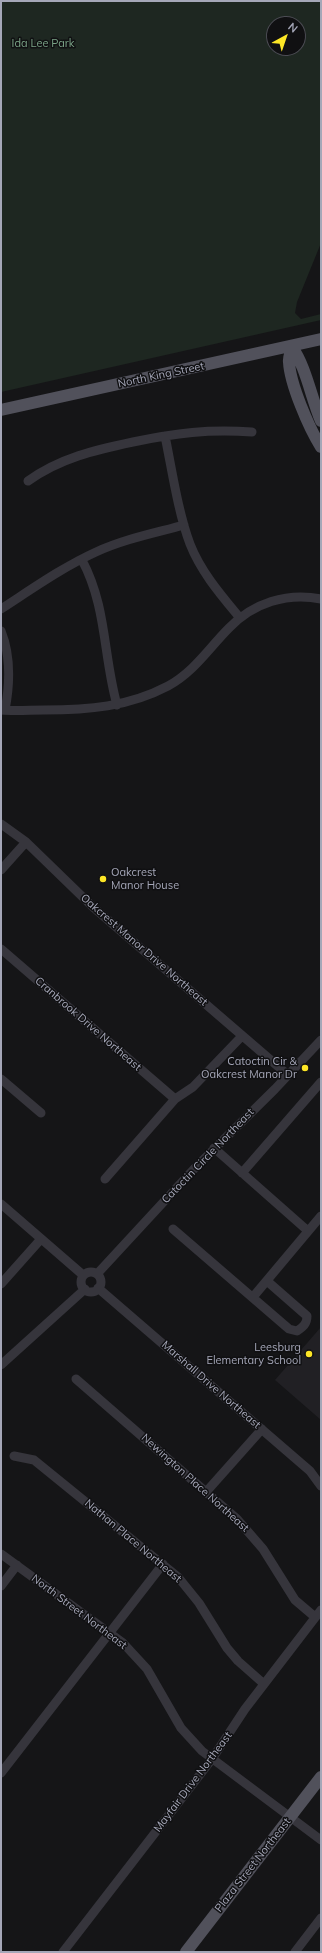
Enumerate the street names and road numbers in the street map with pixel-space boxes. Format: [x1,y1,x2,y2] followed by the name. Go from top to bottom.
[117,359,205,391] street label: North King Street
[78,891,210,1009] street label: Oakcrest Manor Drive Northeast
[32,974,144,1074] street label: Cranbrook Drive Northeast
[159,1106,257,1206] street label: Catoctin Circle Northeast
[159,1338,263,1432] street label: Marshall Drive Northeast
[138,1431,252,1535] street label: Newington Place Northeast
[82,1497,184,1585] street label: Nathan Place Northeast
[29,1572,129,1652] street label: North Street Northeast
[151,1729,235,1835] street label: Mayfair Drive Northeast
[212,1815,294,1915] street label: Plaza Street Northeast

